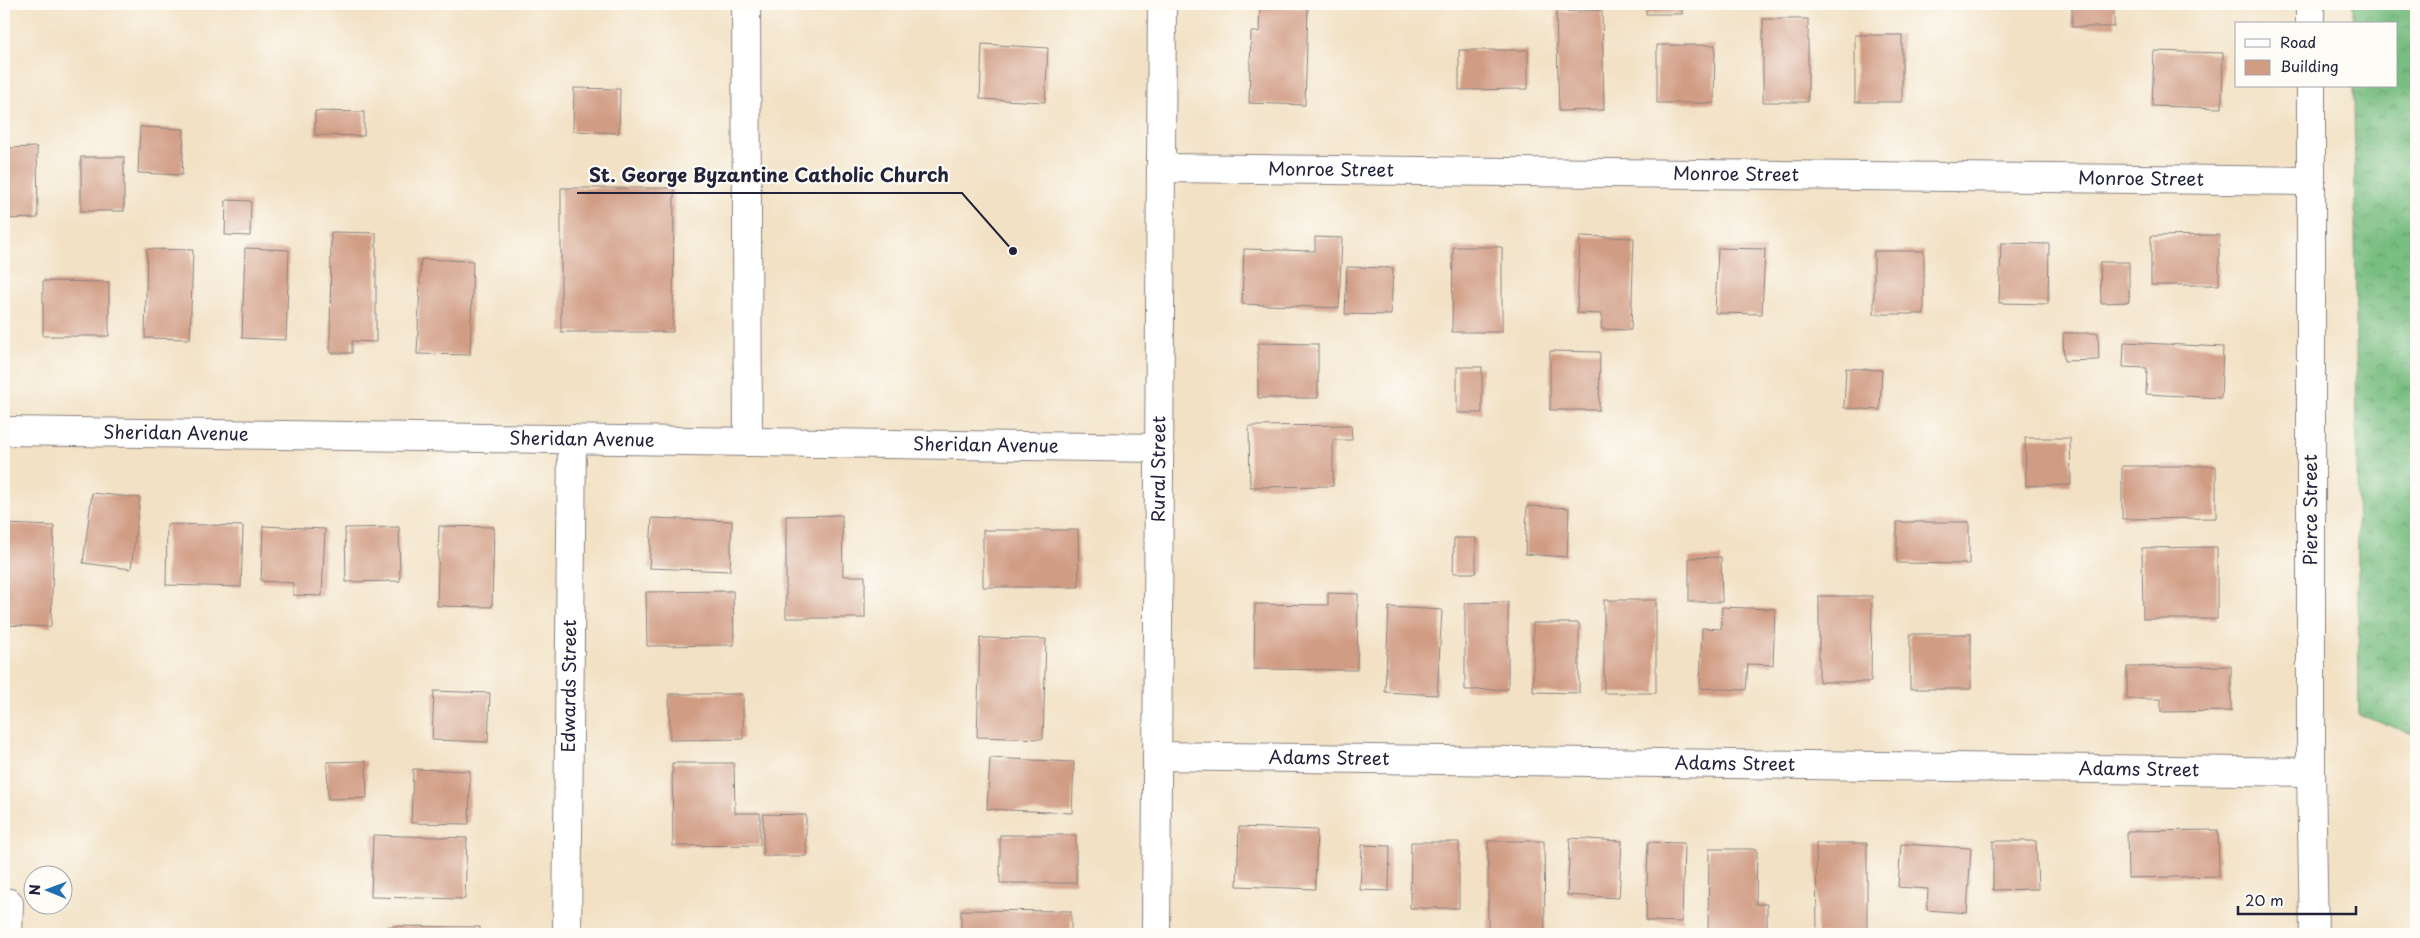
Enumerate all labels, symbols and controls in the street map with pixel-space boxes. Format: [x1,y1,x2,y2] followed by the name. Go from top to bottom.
[2235,22,2398,88] legend
[2280,30,2316,53] text: Road
[2280,54,2339,77] text: Building
[1268,154,1394,183] street label: Monroe Street
[577,159,962,193] callout: St. George Byzantine Catholic Church
[1673,159,1799,187] street label: Monroe Street
[589,160,949,188] text: St. George Byzantine Catholic Church
[2078,163,2204,192] street label: Monroe Street
[1144,416,1171,522] street label: Rural Street
[103,417,249,447] street label: Sheridan Avenue
[509,423,655,453] street label: Sheridan Avenue
[913,429,1059,459] street label: Sheridan Avenue
[2296,454,2323,566] street label: Pierce Street
[554,619,582,753] street label: Edwards Street
[1268,743,1390,771] street label: Adams Street
[1674,748,1796,777] street label: Adams Street
[2078,754,2199,782] street label: Adams Street
[22,866,72,916] north arrow
[2238,883,2355,915] scale bar
[24,884,45,895] text: N
[2245,888,2284,911] text: 20 m

